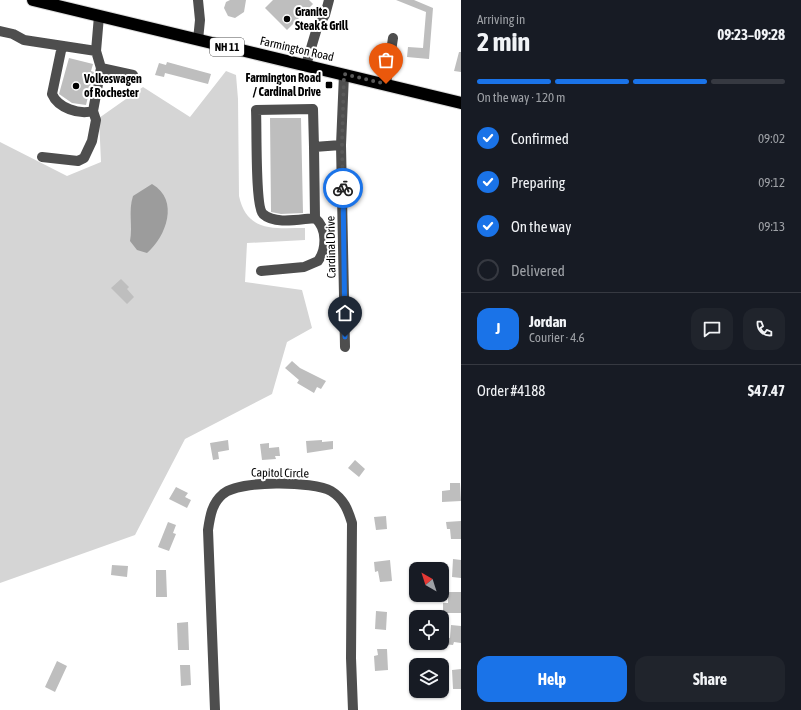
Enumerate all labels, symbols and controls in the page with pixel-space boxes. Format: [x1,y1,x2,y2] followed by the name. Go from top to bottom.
[295,5,349,33] place label: Granite Steak & Grill
[477,12,525,27] text: Arriving in
[282,14,292,24] marker: Granite Steak & Grill
[717,26,785,43] text: 09:23–09:28
[477,27,530,57] text: 2 min
[259,34,335,64] street label: Farmington Road
[210,38,244,56] road number: NH 11
[369,43,403,84] pin
[375,49,397,71] icon: bag
[246,71,322,99] place label: Farmington Road / Cardinal Drive
[83,72,142,100] place label: Volkeswagen of Rochester
[324,80,334,90] marker: Farmington Road / Cardinal Drive
[71,81,81,91] marker: Volkeswagen of Rochester
[477,90,565,105] text: On the way · 120 m
[477,127,499,149] icon: check
[511,130,569,147] text: Confirmed
[758,131,785,146] text: 09:02
[323,168,363,208] courier
[477,171,499,193] icon: check
[511,174,565,191] text: Preparing
[758,175,785,190] text: 09:12
[332,177,354,199] icon: bike
[477,215,499,237] icon: check
[323,216,339,278] street label: Cardinal Drive
[511,218,572,235] text: On the way
[758,219,785,234] text: 09:13
[511,262,565,279] text: Delivered
[328,296,362,337] pin
[334,302,356,324] icon: home
[691,308,733,350] button: chat
[743,308,785,350] button: phone
[529,313,567,330] text: Jordan
[496,320,500,337] text: J
[529,330,585,345] text: Courier · 4.6
[477,382,545,399] text: Order #4188
[748,382,785,399] text: $47.47
[251,465,309,481] street label: Capitol Circle
[409,562,449,602] north arrow
[409,562,449,698] map controls
[409,610,449,650] button: locate
[477,656,627,702] button: Help
[635,656,785,702] button: Share
[409,658,449,698] button: layers

